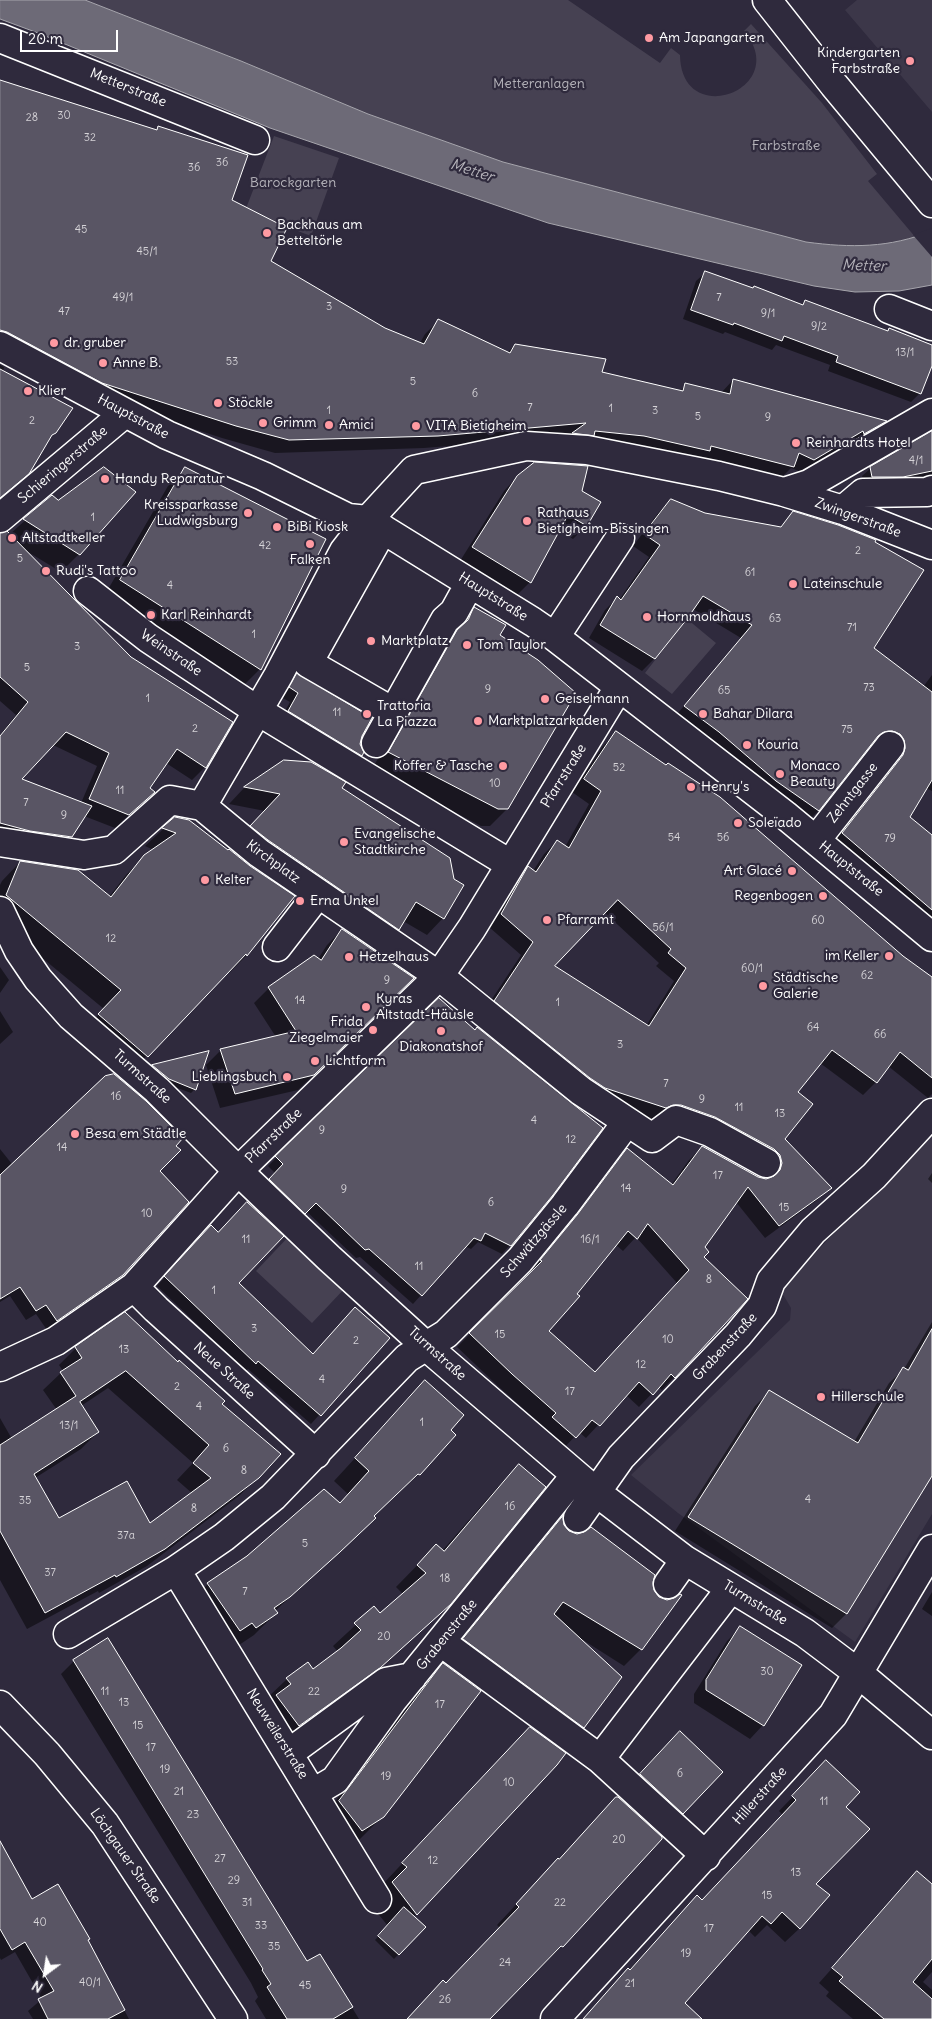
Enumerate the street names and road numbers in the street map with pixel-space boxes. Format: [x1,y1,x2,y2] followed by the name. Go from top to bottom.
[87,65,169,111] street label: Metterstraße
[94,391,172,443] street label: Hauptstraße
[15,423,111,507] street label: Schieringerstraße
[813,495,903,541] street label: Zwingerstraße
[455,569,531,625] street label: Hauptstraße
[137,626,205,680] street label: Weinstraße
[538,741,590,811] street label: Pfarrstraße
[824,760,882,826] street label: Zehntgasse
[243,837,303,887] street label: Kirchplatz
[815,838,887,900] street label: Hauptstraße
[110,1047,174,1107] street label: Turmstraße
[242,1105,306,1167] street label: Pfarrstraße
[497,1201,571,1281] street label: Schwätzgässle
[689,1310,761,1384] street label: Grabenstraße
[405,1324,469,1384] street label: Turmstraße
[190,1339,258,1403] street label: Neue Straße
[720,1577,790,1629] street label: Turmstraße
[413,1596,481,1674] street label: Grabenstraße
[243,1686,311,1782] street label: Neuweilerstraße
[729,1763,791,1829] street label: Hillerstraße
[86,1805,164,1907] street label: Löchgauer Straße

